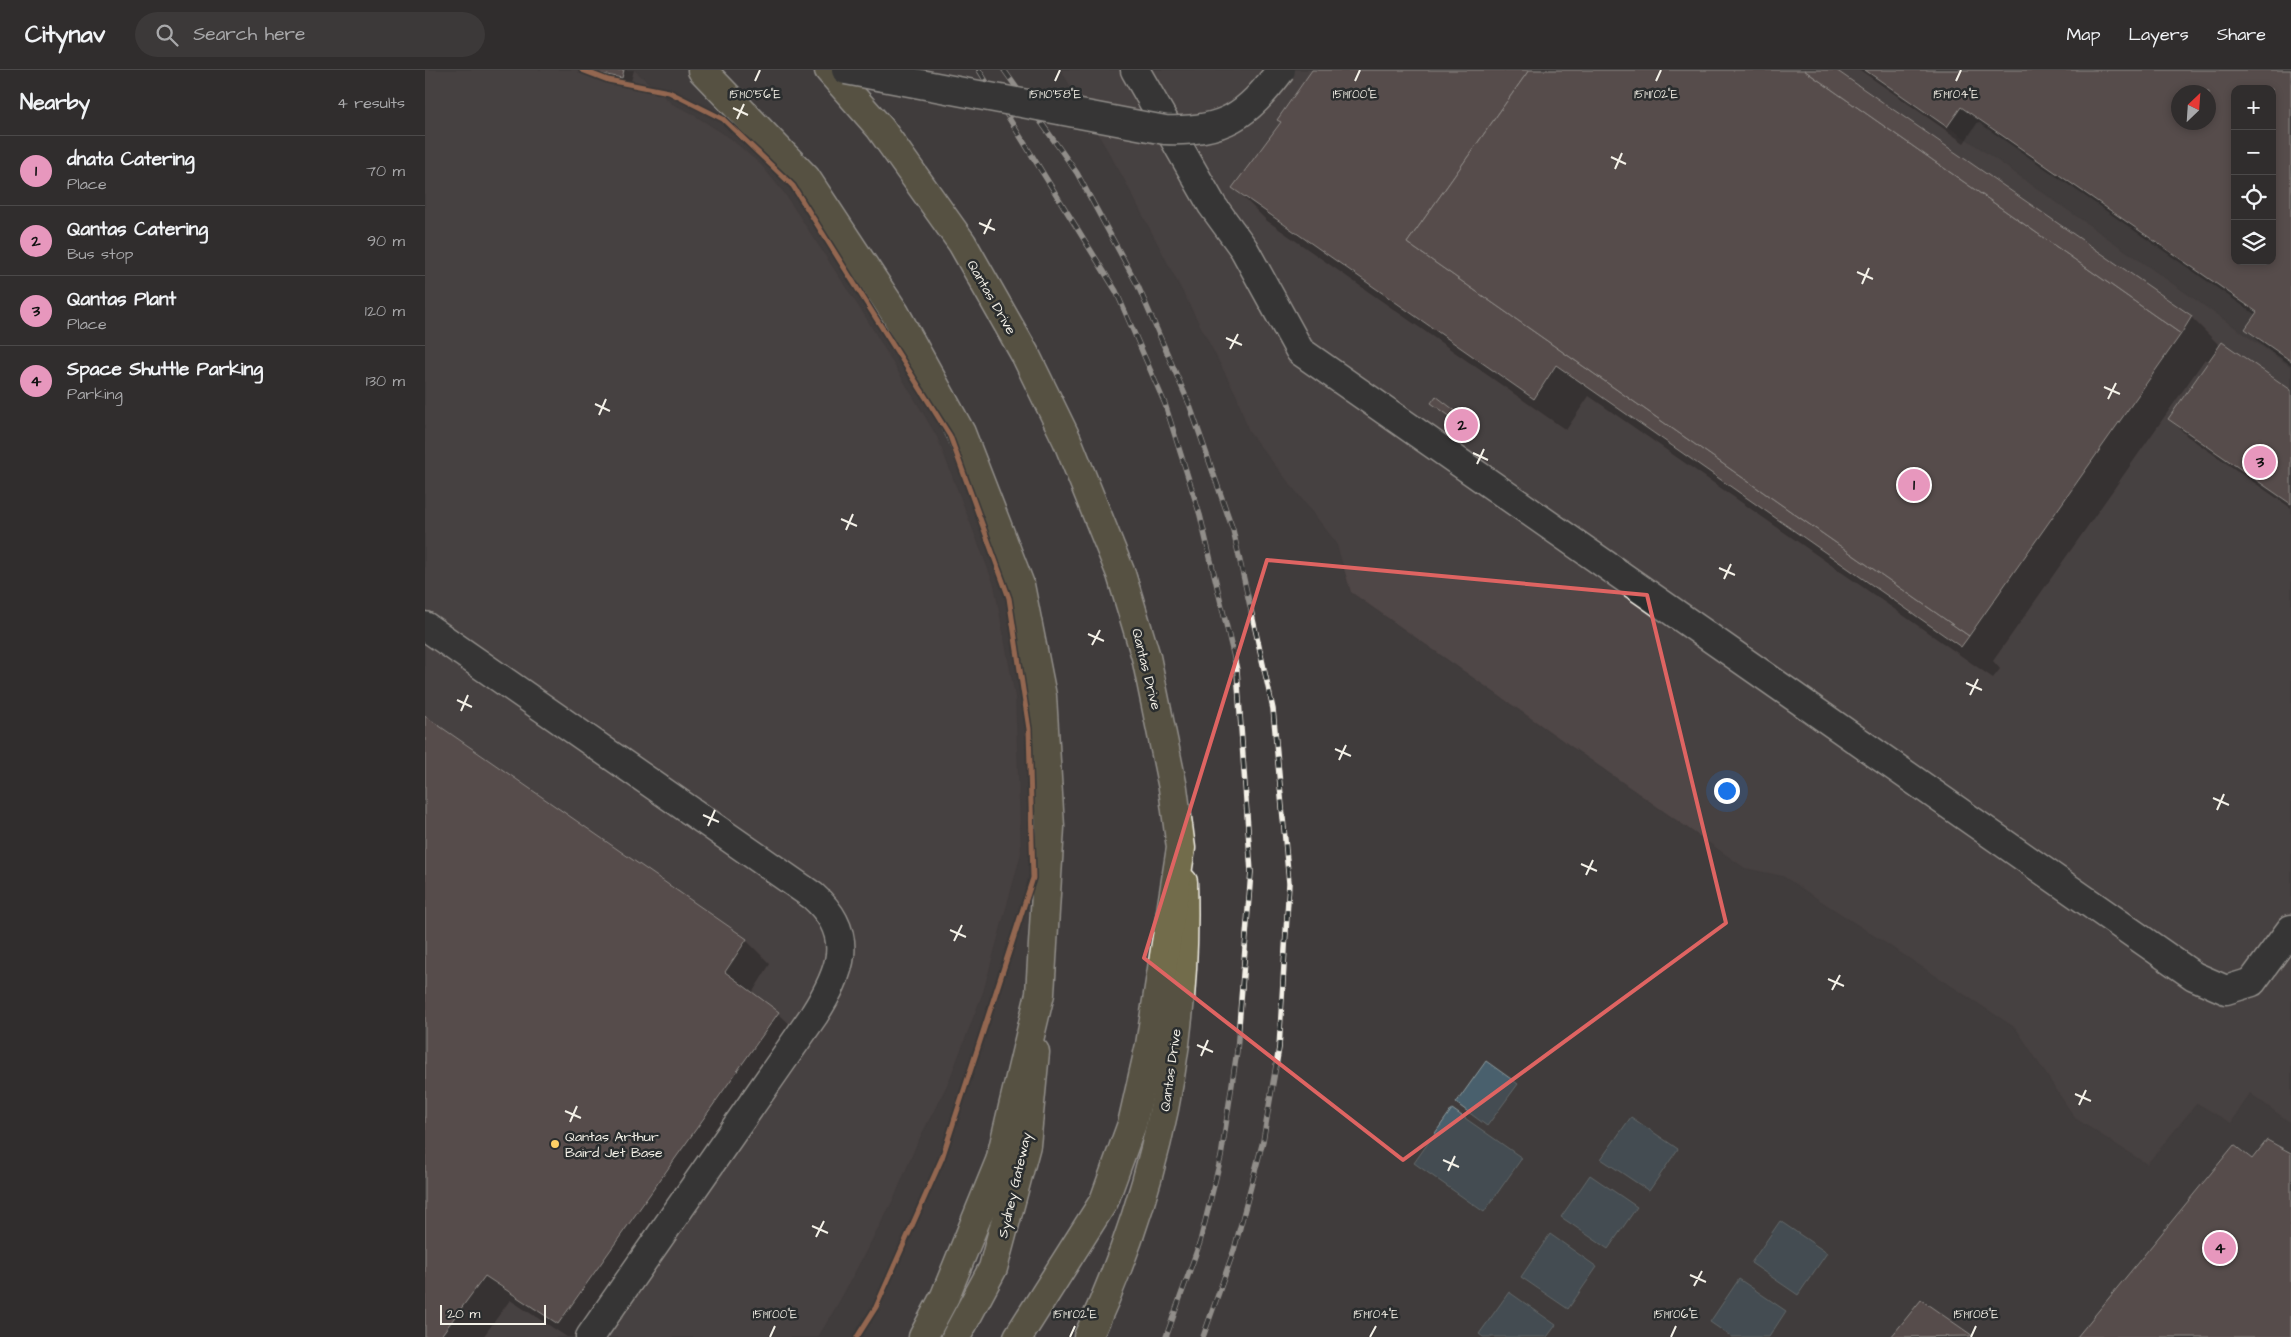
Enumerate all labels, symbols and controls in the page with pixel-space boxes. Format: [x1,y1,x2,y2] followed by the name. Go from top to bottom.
[135,12,485,57] search box
[25,18,105,52] text: Citynav
[153,21,181,49] icon: search
[193,21,305,48] text: Search here
[2066,22,2100,47] text: Map
[2128,22,2189,47] text: Layers
[2217,22,2266,47] text: Share
[2171,85,2216,130] north arrow
[2231,85,2276,265] map controls
[2231,85,2276,130] button: +
[729,86,781,103] text: 151°10'56"E
[1029,86,1081,103] text: 151°10'58"E
[1333,86,1377,103] text: 151°11'00"E
[1634,86,1678,103] text: 151°11'02"E
[1934,86,1978,103] text: 151°11'04"E
[20,88,90,117] text: Nearby
[337,92,405,114] text: 4 results
[2231,130,2276,175] button: −
[67,146,195,173] text: dnata Catering
[35,160,37,182] text: 1
[366,160,405,182] text: 70 m
[67,173,107,195] text: Place
[2231,175,2276,220] button: locate
[67,216,208,243] text: Qantas Catering
[2231,220,2276,265] button: layers
[31,230,41,252] text: 2
[367,230,405,252] text: 90 m
[67,243,133,265] text: Bus stop
[962,256,1021,339] street label: Qantas Drive
[67,286,176,313] text: Qantas Plant
[32,300,40,322] text: 3
[365,300,405,322] text: 120 m
[67,313,107,335] text: Place
[67,356,263,383] text: Space Shuttle Parking
[31,370,41,392] text: 4
[366,370,405,392] text: 130 m
[67,383,123,405] text: Parking
[1446,406,1478,444] pin: 2
[2244,443,2276,481] pin: 3
[1898,466,1930,504] pin: 1
[1126,626,1166,712] street label: Qantas Drive
[1714,778,1740,804] your location
[1155,1027,1187,1113] street label: Qantas Drive
[565,1127,663,1163] place label: Qantas Arthur Baird Jet Base
[993,1130,1037,1240] street label: Sydney Gateway
[549,1138,561,1150] marker: Qantas Arthur Baird Jet Base
[2204,1229,2236,1267] pin: 4
[440,1302,546,1325] scale bar
[447,1304,480,1324] text: 20 m
[753,1306,797,1323] text: 151°11'00"E
[1053,1306,1097,1323] text: 151°11'02"E
[1354,1306,1398,1323] text: 151°11'04"E
[1654,1306,1698,1323] text: 151°11'06"E
[1954,1306,1998,1323] text: 151°11'08"E

